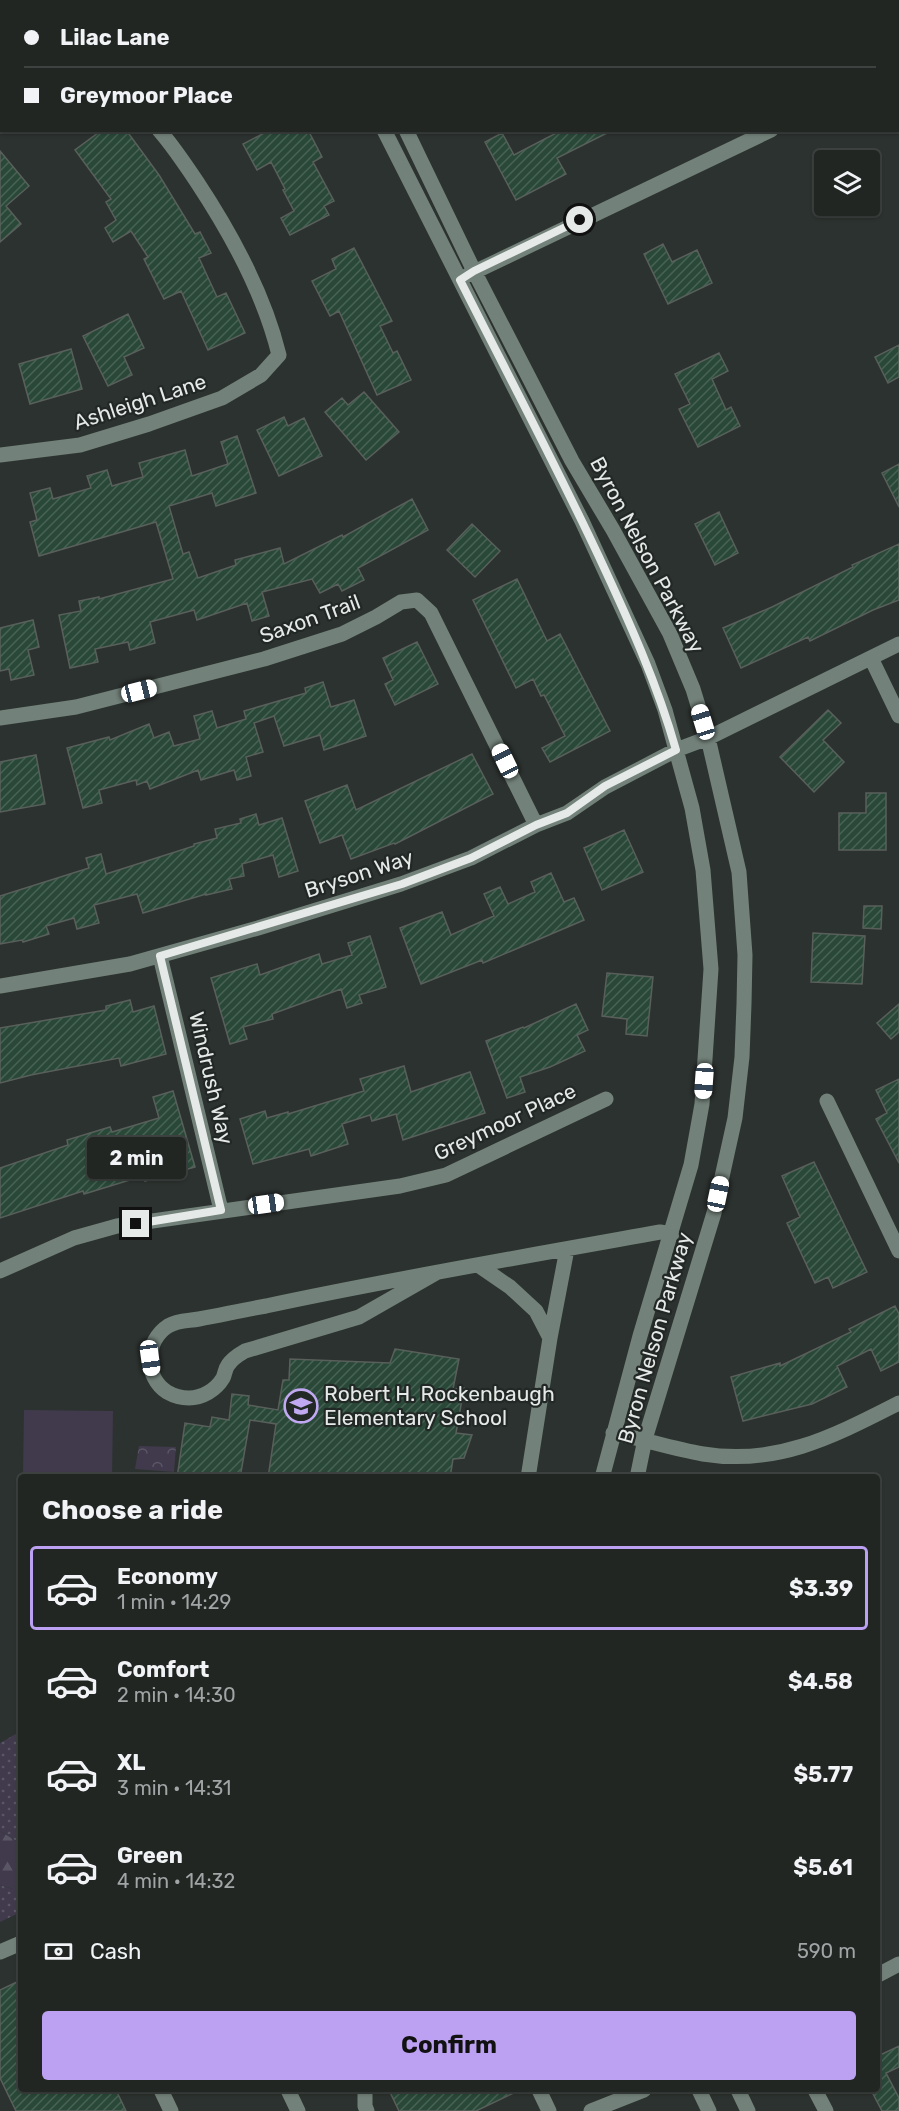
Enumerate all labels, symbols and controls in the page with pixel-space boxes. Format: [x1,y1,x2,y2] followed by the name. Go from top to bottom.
[60,24,170,51] text: Lilac Lane
[60,82,233,109] text: Greymoor Place
[814,150,880,216] map controls
[814,150,880,216] button: layers
[566,206,593,233] route start
[70,368,209,435] street label: Ashleigh Lane
[585,452,710,657] street label: Byron Nelson Parkway
[256,589,363,648] street label: Saxon Trail
[119,678,159,704] car
[689,702,717,742] car
[489,741,521,781] car
[301,844,417,903] street label: Bryson Way
[184,1009,239,1147] street label: Windrush Way
[694,1062,714,1100] car
[430,1078,580,1165] street label: Greymoor Place
[86,1137,186,1179] callout: 2 min
[109,1146,164,1170] text: 2 min
[705,1175,731,1213] car
[247,1193,285,1215] car
[122,1210,149,1237] route end
[612,1229,697,1446] street label: Byron Nelson Parkway
[139,1339,161,1377] car
[324,1381,555,1430] place label: Robert H. Rockenbaugh Elementary School
[283,1388,319,1424] school or university icon: Robert H. Rockenbaugh Elementary School
[42,1494,223,1526] text: Choose a ride
[45,1561,99,1615] icon: car
[117,1563,218,1590] text: Economy
[789,1575,853,1602] text: $3.39
[117,1590,231,1614] text: 1 min · 14:29
[45,1654,99,1708] icon: car
[117,1656,209,1683] text: Comfort
[788,1668,853,1695] text: $4.58
[117,1683,236,1707] text: 2 min · 14:30
[45,1747,99,1801] icon: car
[117,1749,145,1776] text: XL
[793,1761,853,1788] text: $5.77
[117,1776,231,1800] text: 3 min · 14:31
[45,1840,99,1894] icon: car
[117,1842,183,1869] text: Green
[793,1854,853,1881] text: $5.61
[117,1869,235,1893] text: 4 min · 14:32
[42,1935,75,1968] icon: cash
[90,1938,141,1965] text: Cash
[797,1939,856,1963] text: 590 m
[42,2011,856,2080] button: Confirm

